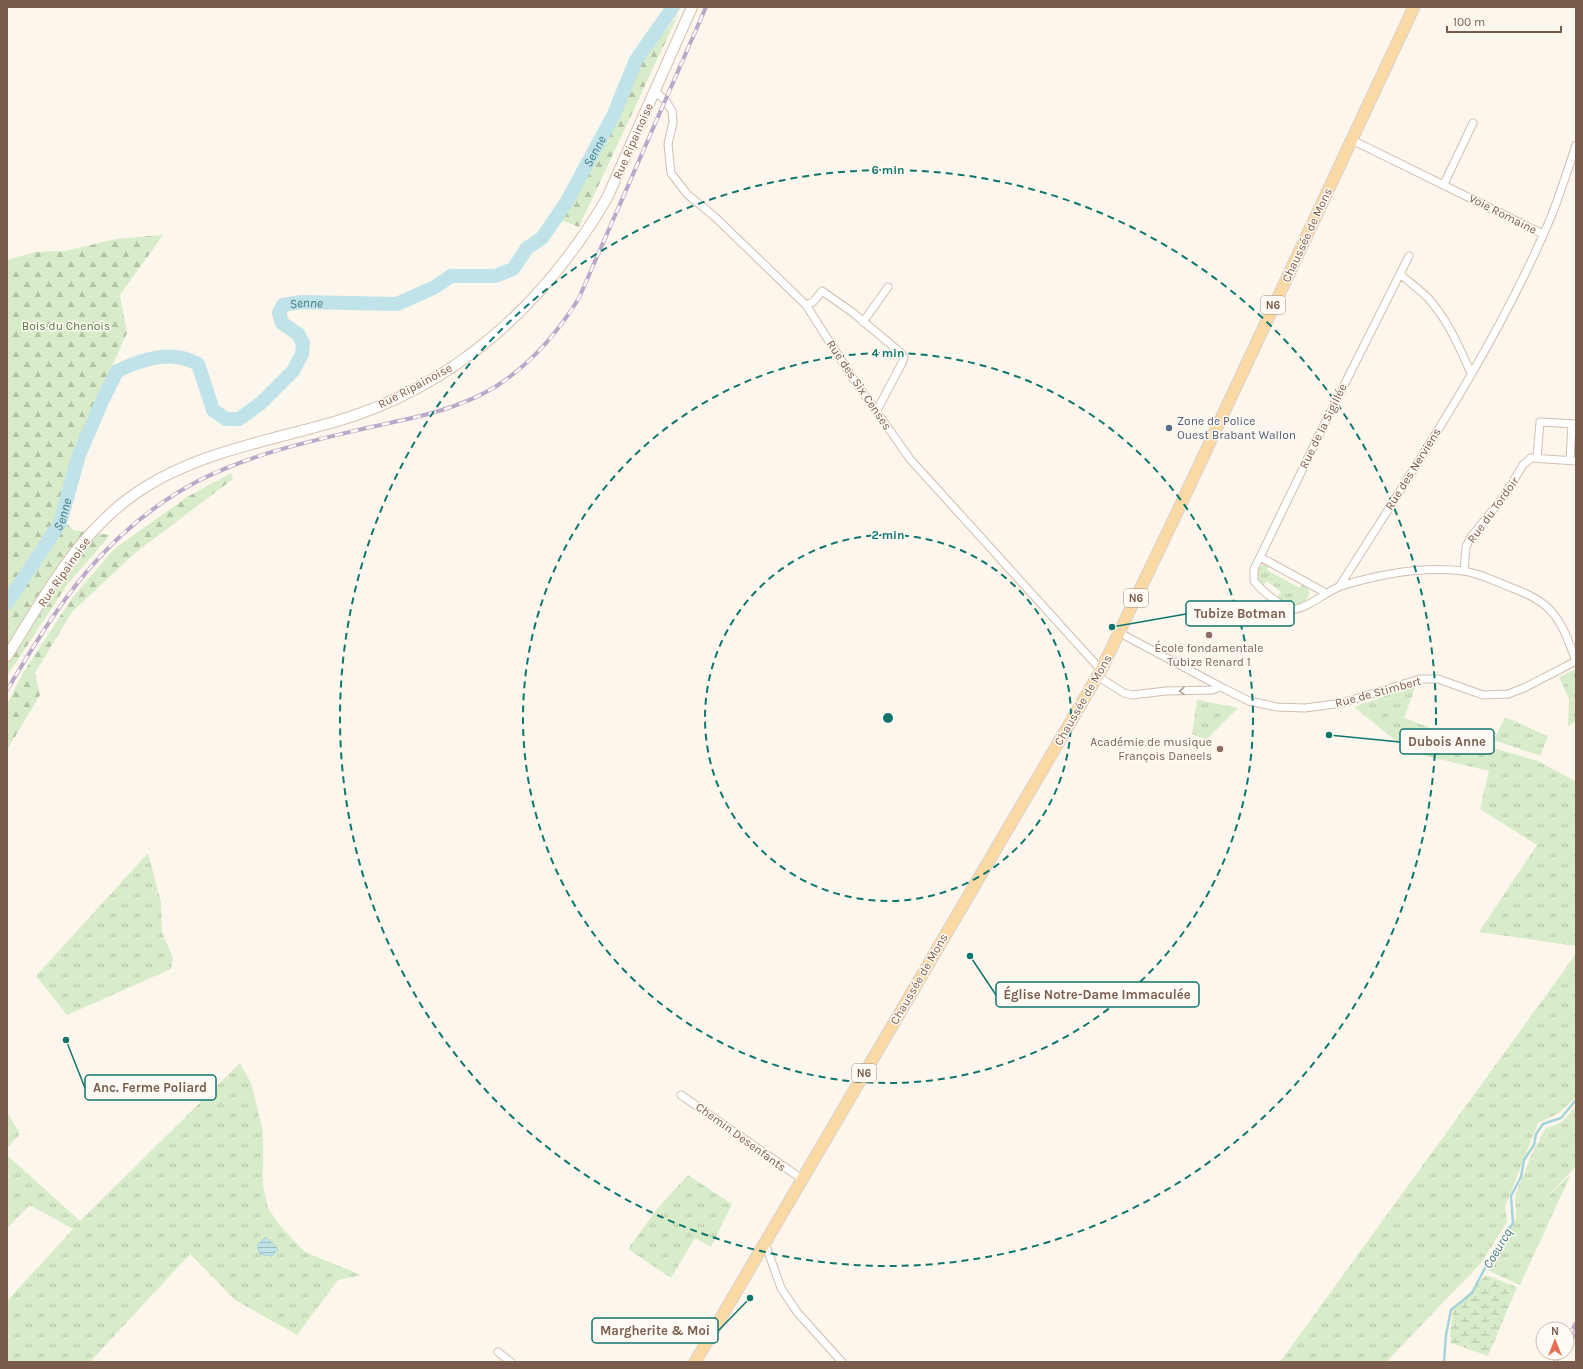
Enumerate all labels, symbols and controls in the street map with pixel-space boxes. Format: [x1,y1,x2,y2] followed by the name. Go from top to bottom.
[1447,8,1561,34] scale bar
[1453,15,1485,29] text: 100 m
[610,101,656,181] street label: Rue Ripainoise
[580,133,609,169] water label: Senne
[871,163,905,177] text: 6 min
[1279,186,1335,284] street label: Chaussée de Mons
[1467,191,1539,237] street label: Voie Romaine
[289,295,323,312] water label: Senne
[1261,296,1285,314] road number: N6
[22,319,110,333] park label: Bois du Chenois
[824,337,894,433] street label: Rue des Six Censes
[872,346,904,360] text: 4 min
[376,361,454,411] street label: Rue Ripainoise
[1296,381,1350,471] street label: Rue de la Sigillée
[1177,414,1296,442] place label: Zone de Police Ouest Brabant Wallon
[1164,423,1174,433] marker: Zone de Police Ouest Brabant Wallon
[1382,425,1444,513] street label: Rue des Nerviens
[1464,474,1522,546] street label: Rue du Tordoir
[50,496,75,534] water label: Senne
[871,528,905,542] text: 2 min
[35,535,93,609] street label: Rue Ripainoise
[1124,589,1148,607] road number: N6
[1186,601,1294,626] callout: Tubize Botman
[1194,606,1286,621] text: Tubize Botman
[1204,630,1214,640] marker: École fondamentale Tubize Renard 1
[1155,640,1263,669] place label: École fondamentale Tubize Renard 1
[1051,652,1115,748] street label: Chaussée de Mons
[1333,674,1423,710] street label: Rue de Stimbert
[1179,687,1185,695] one-way arrow
[881,711,895,725] centre of rings
[1400,729,1494,754] callout: Dubois Anne
[1408,734,1486,749] text: Dubois Anne
[1090,735,1212,763] place label: Académie de musique François Daneels
[1215,744,1225,754] marker: Académie de musique François Daneels
[887,931,951,1027] street label: Chaussée de Mons
[996,982,1199,1007] callout: Église Notre-Dame Immaculée
[1003,985,1191,1002] text: Église Notre-Dame Immaculée
[852,1064,876,1082] road number: N6
[85,1075,216,1100] callout: Anc. Ferme Poliard
[93,1080,207,1095] text: Anc. Ferme Poliard
[693,1100,789,1174] street label: Chemin Desenfants
[1480,1225,1516,1271] water label: Coeurcq
[592,1318,718,1343] callout: Margherite & Moi
[1535,1321,1575,1361] north arrow
[600,1323,710,1338] text: Margherite & Moi
[1551,1325,1559,1338] text: N

